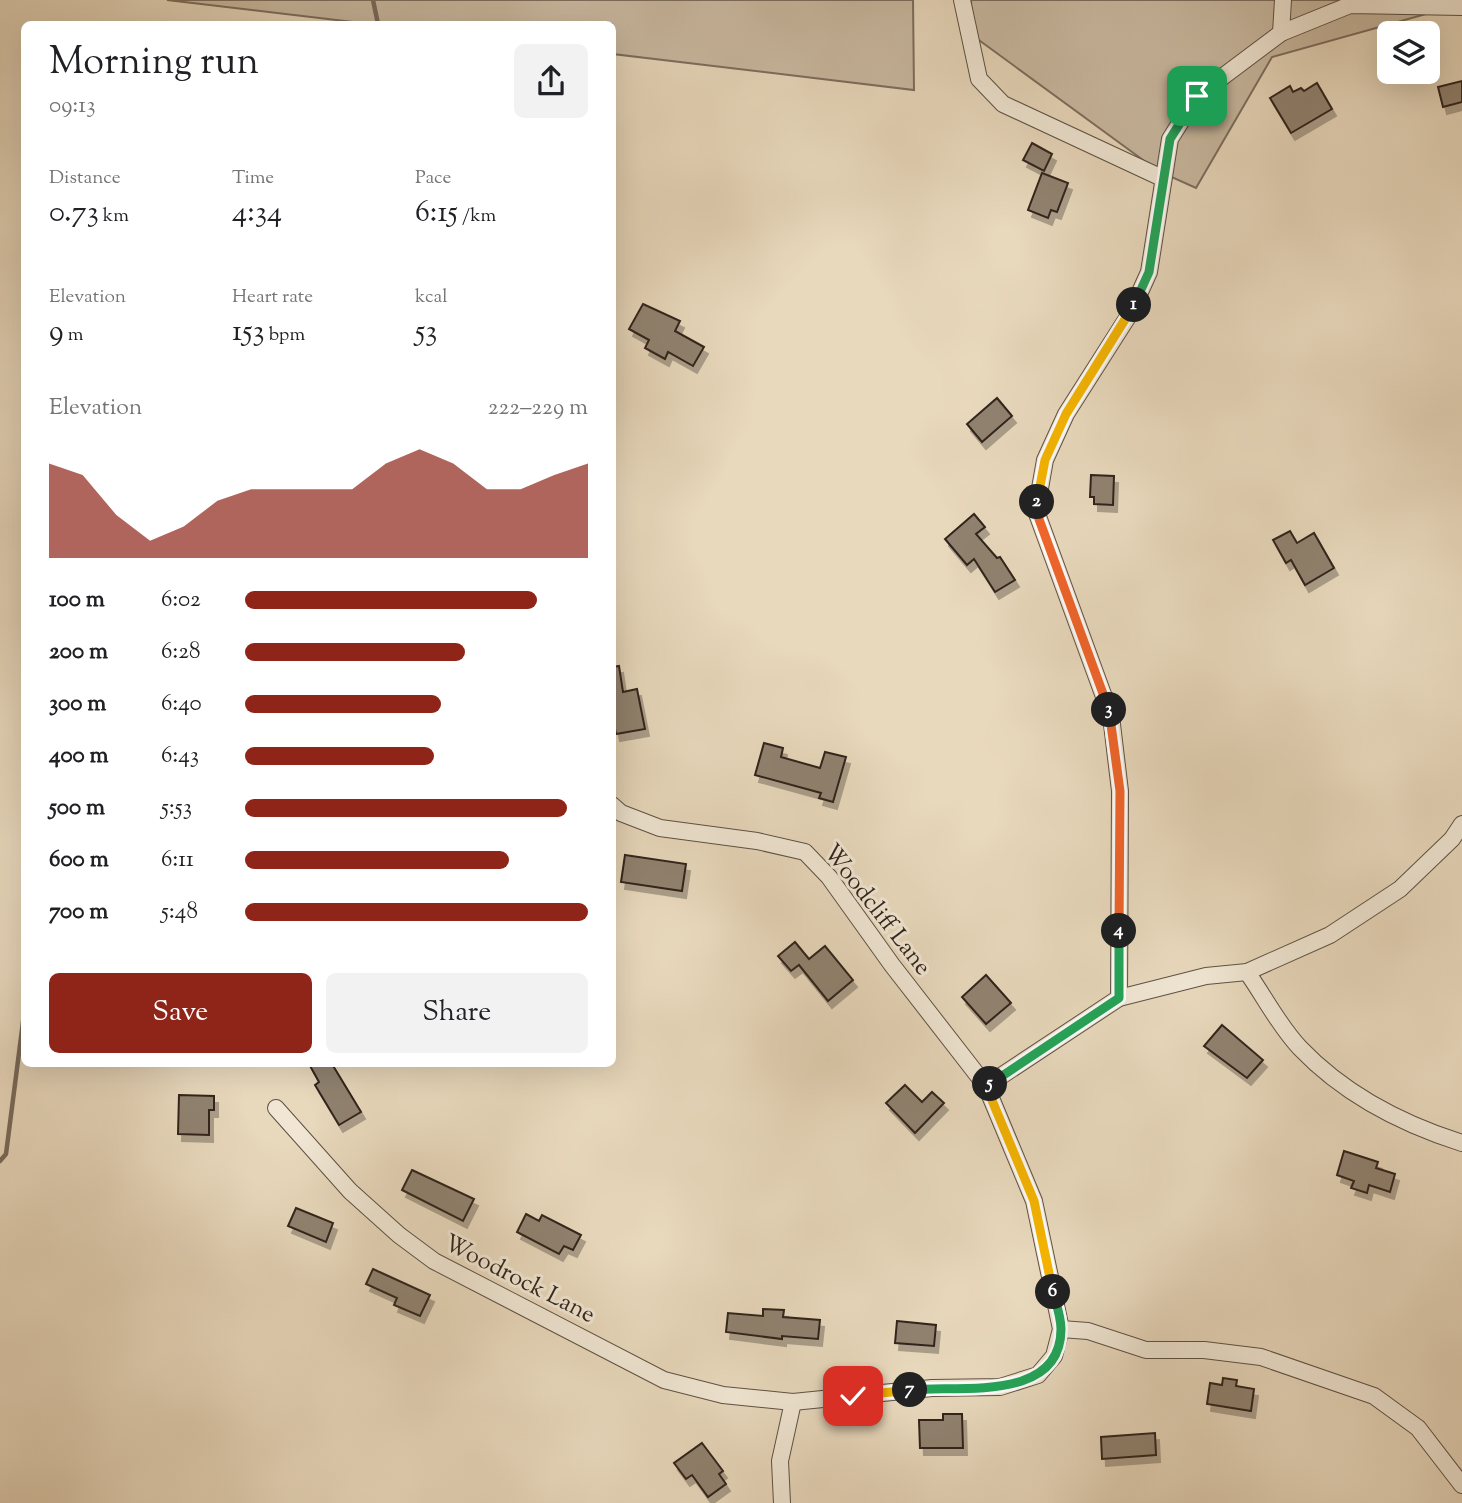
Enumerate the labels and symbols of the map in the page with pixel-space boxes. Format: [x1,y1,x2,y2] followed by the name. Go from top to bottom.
[1167,66,1227,126] pin
[1116,288,1152,322] pin: 1
[1020,484,1054,520] pin: 2
[1092,692,1126,728] pin: 3
[814,837,939,983] street label: Woodcliff Lane
[1102,914,1136,948] pin: 4
[972,1066,1007,1102] pin: 5
[438,1227,601,1333] street label: Woodrock Lane
[1036,1274,1070,1310] pin: 6
[823,1366,883,1426] pin
[892,1372,928,1408] pin: 7

